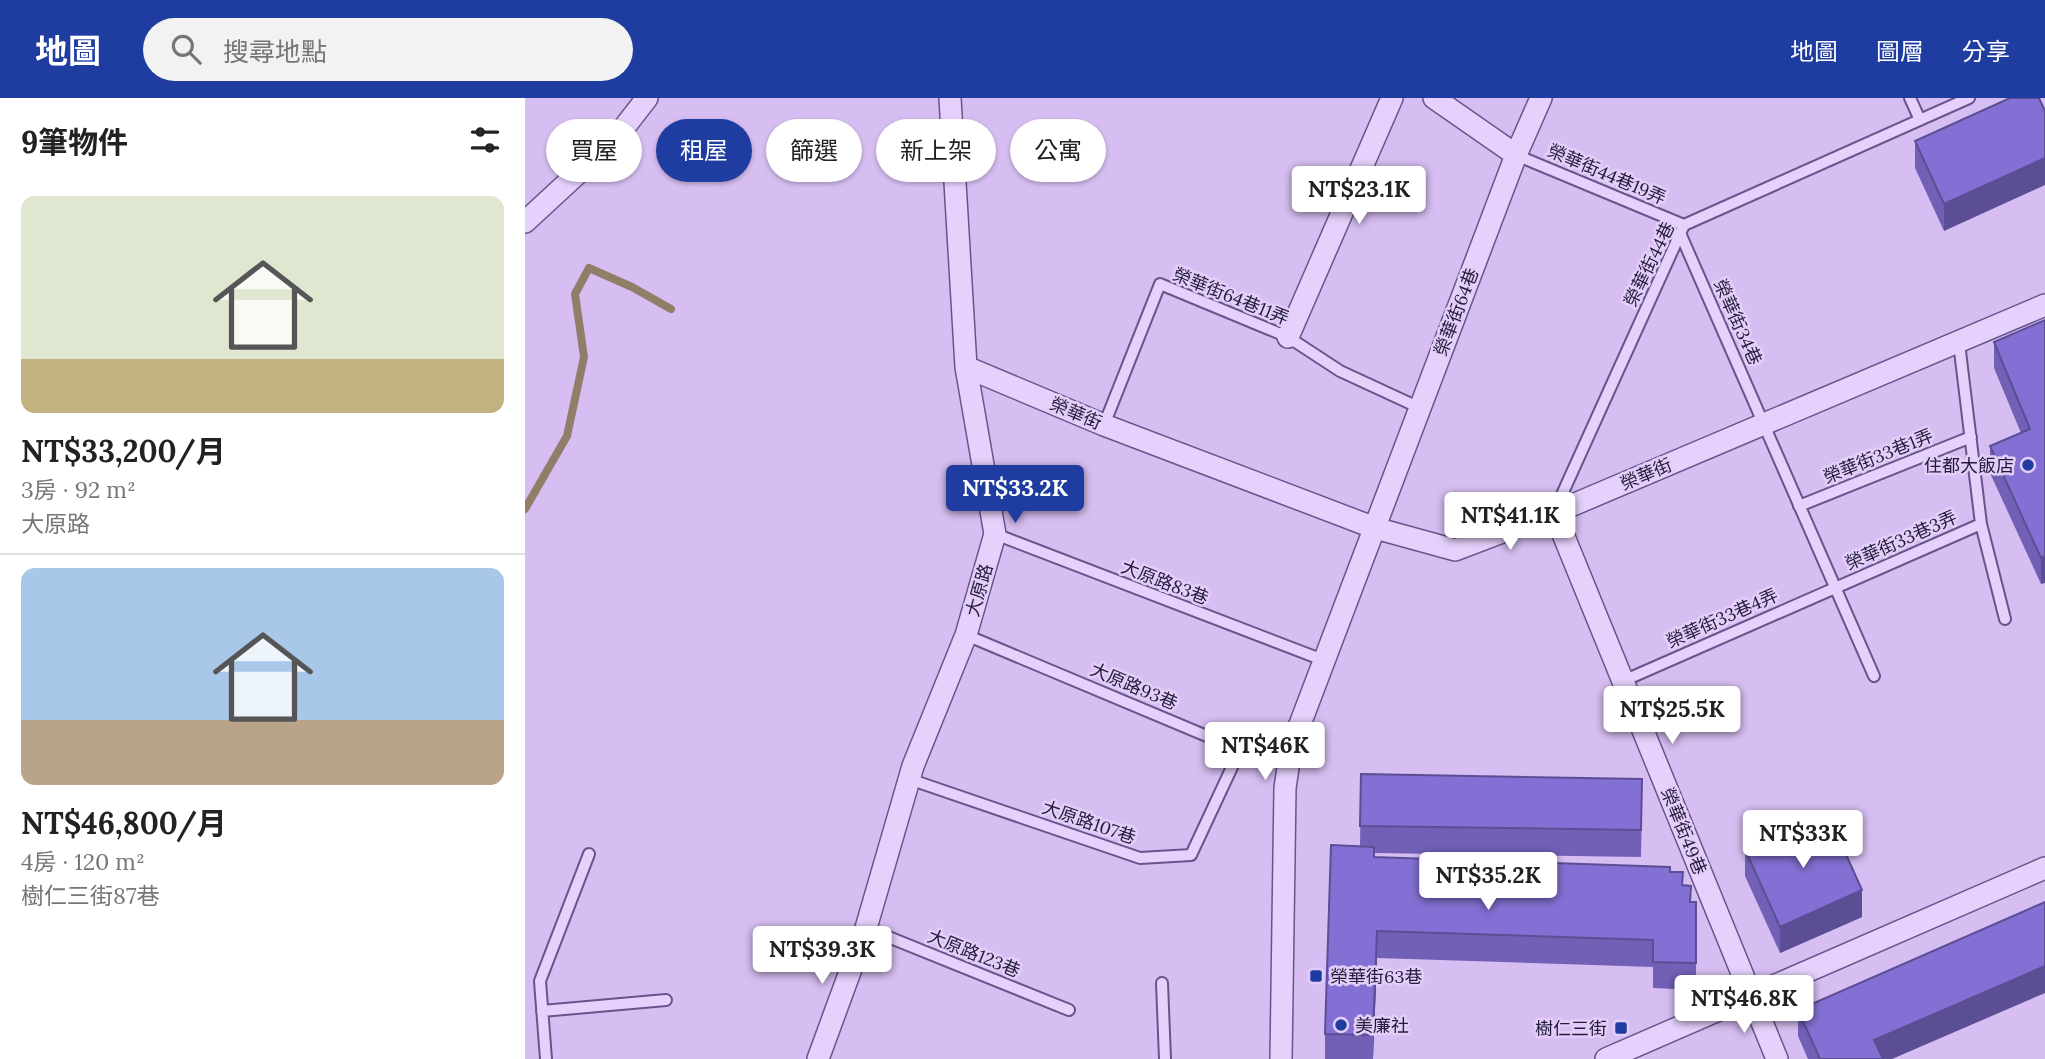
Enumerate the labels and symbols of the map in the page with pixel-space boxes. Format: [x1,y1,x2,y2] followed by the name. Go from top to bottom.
[1544,139,1670,209] street label: 榮華街44巷19弄
[1287,166,1431,226] pin: NT$23.1K
[1619,218,1679,310] street label: 榮華街44巷
[1170,262,1292,330] street label: 榮華街64巷11弄
[1429,265,1483,359] street label: 榮華街64巷
[1709,275,1767,369] street label: 榮華街34巷
[1047,392,1105,434] street label: 榮華街
[1820,423,1936,489] street label: 榮華街33巷1弄
[1617,453,1675,495] street label: 榮華街
[1924,454,2014,477] place label: 住都大飯店
[2020,457,2036,473] marker: 住都大飯店
[943,466,1087,525] pin: NT$33.2K
[1438,492,1582,552] pin: NT$41.1K
[1841,505,1961,575] street label: 榮華街33巷3弄
[1118,555,1212,609] street label: 大原路83巷
[961,561,997,619] street label: 大原路
[1663,583,1781,653] street label: 榮華街33巷4弄
[1087,657,1181,715] street label: 大原路93巷
[1600,686,1744,746] pin: NT$25.5K
[1208,722,1322,782] pin: NT$46K
[1656,784,1712,878] street label: 榮華街49巷
[1039,795,1139,849] street label: 大原路107巷
[1746,810,1860,870] pin: NT$33K
[1416,852,1560,912] pin: NT$35.2K
[924,924,1024,982] street label: 大原路123巷
[750,926,894,986] pin: NT$39.3K
[1330,965,1422,988] place label: 榮華街63巷
[1308,968,1324,984] marker: 榮華街63巷
[1672,976,1816,1035] pin: NT$46.8K
[1355,1014,1409,1037] place label: 美廉社
[1333,1017,1349,1033] marker: 美廉社
[1535,1017,1607,1040] place label: 樹仁三街
[1613,1020,1629,1036] marker: 樹仁三街

